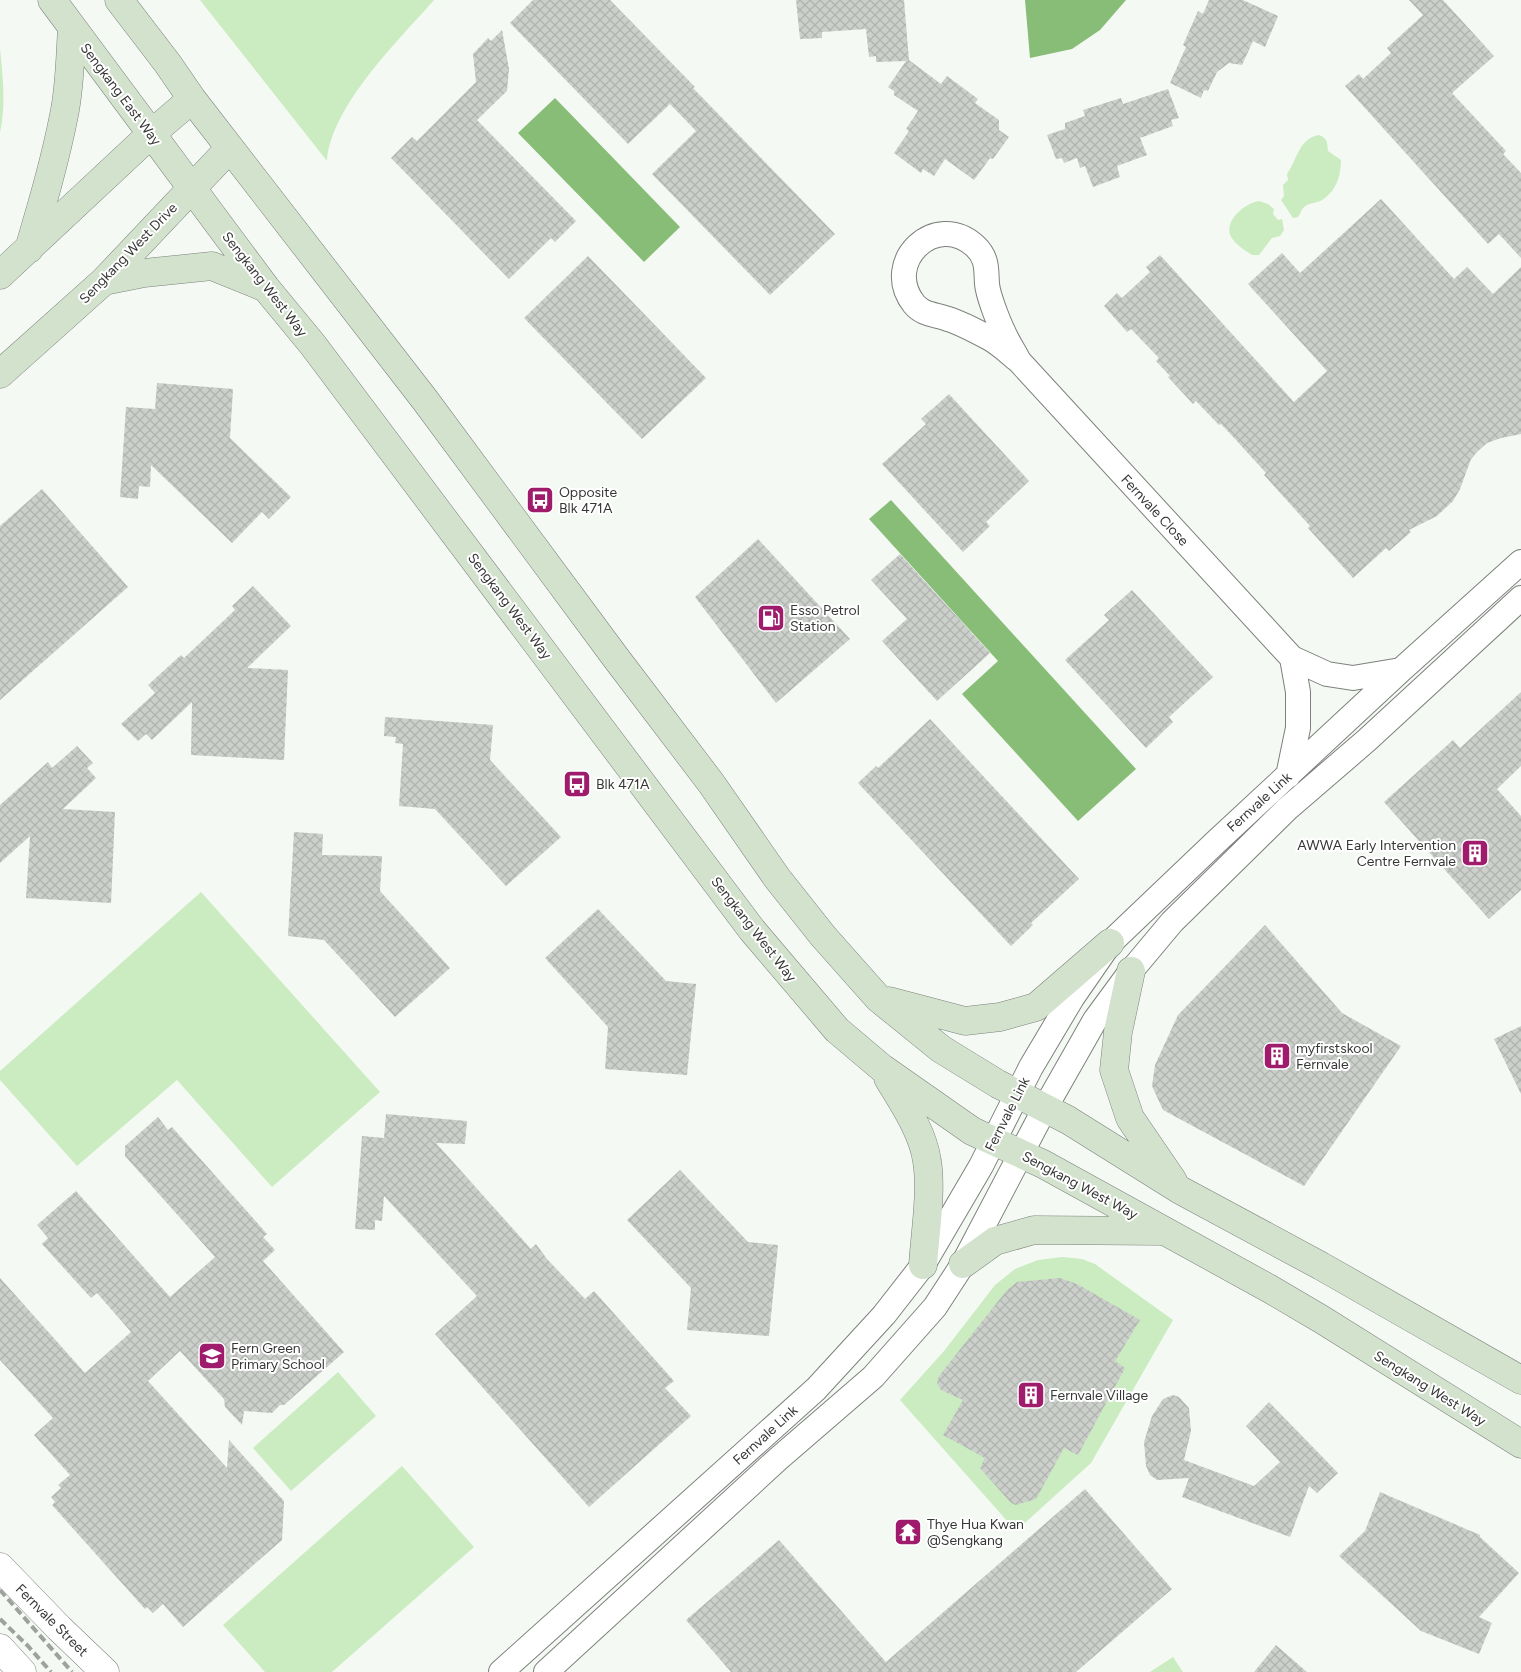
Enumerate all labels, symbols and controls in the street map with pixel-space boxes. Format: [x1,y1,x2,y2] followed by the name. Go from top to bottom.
[77,40,165,149] street label: Sengkang East Way
[76,199,181,307] street label: Sengkang West Drive
[218,228,311,341] street label: Sengkang West Way
[1117,471,1192,550] street label: Fernvale Close
[559,484,618,517] place label: Opposite Blk 471A
[525,485,555,515] bus stop icon: Opposite Blk 471A
[464,550,555,663] street label: Sengkang West Way
[790,602,860,635] place label: Esso Petrol Station
[756,603,786,633] fuel station icon: Esso Petrol Station
[562,769,592,799] bus stop icon: Blk 471A
[1223,769,1295,836] street label: Fernvale Link
[596,776,650,793] place label: Blk 471A
[1297,837,1456,870] place label: AWWA Early Intervention Centre Fernvale
[1460,838,1490,868] building icon: AWWA Early Intervention Centre Fernvale
[707,873,800,986] street label: Sengkang West Way
[1296,1040,1373,1073] place label: myfirstskool Fernvale
[1262,1041,1292,1071] building icon: myfirstskool Fernvale
[981,1074,1034,1154] street label: Fernvale Link
[1019,1148,1141,1223] street label: Sengkang West Way
[231,1340,325,1373] place label: Fern Green Primary School
[197,1341,227,1371] school or university icon: Fern Green Primary School
[1371,1347,1489,1430] street label: Sengkang West Way
[1016,1380,1046,1410] building icon: Fernvale Village
[1050,1387,1149,1404] place label: Fernvale Village
[729,1402,801,1469] street label: Fernvale Link
[927,1516,1024,1549] place label: Thye Hua Kwan @Sengkang
[893,1517,923,1547] temple icon: Thye Hua Kwan @Sengkang
[12,1581,91,1660] street label: Fernvale Street

